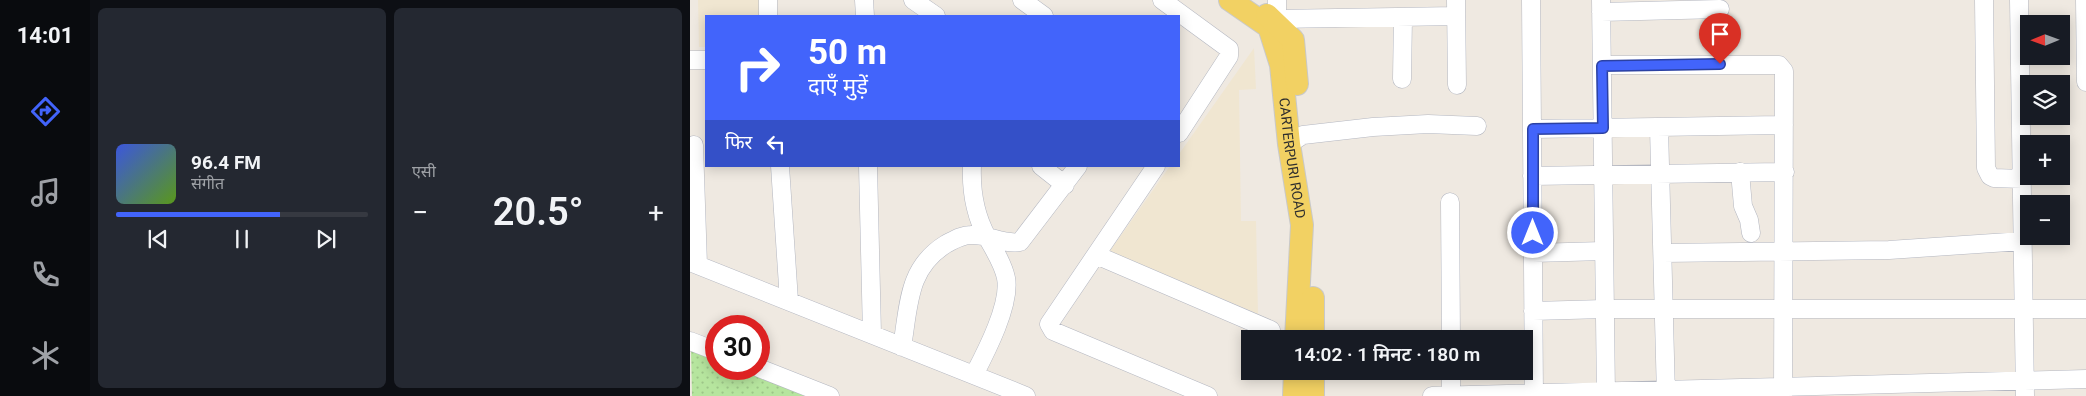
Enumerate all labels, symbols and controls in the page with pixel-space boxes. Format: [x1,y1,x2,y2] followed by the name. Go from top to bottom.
[1699,13,1741,64] pin
[2020,15,2070,65] north arrow
[2020,15,2070,245] map controls
[1706,20,1734,48] icon: arrive
[17,23,73,48] text: 14:01
[808,32,887,73] text: 50 m
[725,35,790,100] icon: right
[808,74,868,99] text: दाएँ मुड़ें
[2020,75,2070,125] button: layers
[28,94,63,129] icon: directions
[1276,97,1309,219] street label: CARTERPURI ROAD
[762,130,790,158] icon: left
[725,131,752,154] text: फिर
[2020,135,2070,185] button: +
[191,151,261,174] text: 96.4 FM
[412,162,436,181] text: एसी
[191,174,224,193] text: संगीत
[28,175,63,210] icon: music
[493,190,583,234] text: 20.5°
[2020,195,2070,245] button: −
[412,196,428,229] text: −
[648,196,664,229] text: +
[1506,206,1558,258] position arrow
[144,225,172,253] icon: previous
[228,225,256,253] icon: pause
[312,225,340,253] icon: next
[28,257,63,292] icon: phone
[705,315,770,380] speed limit sign: 30
[28,338,63,373] icon: climate
[1294,343,1480,366] text: 14:02 · 1 मिनट · 180 m

